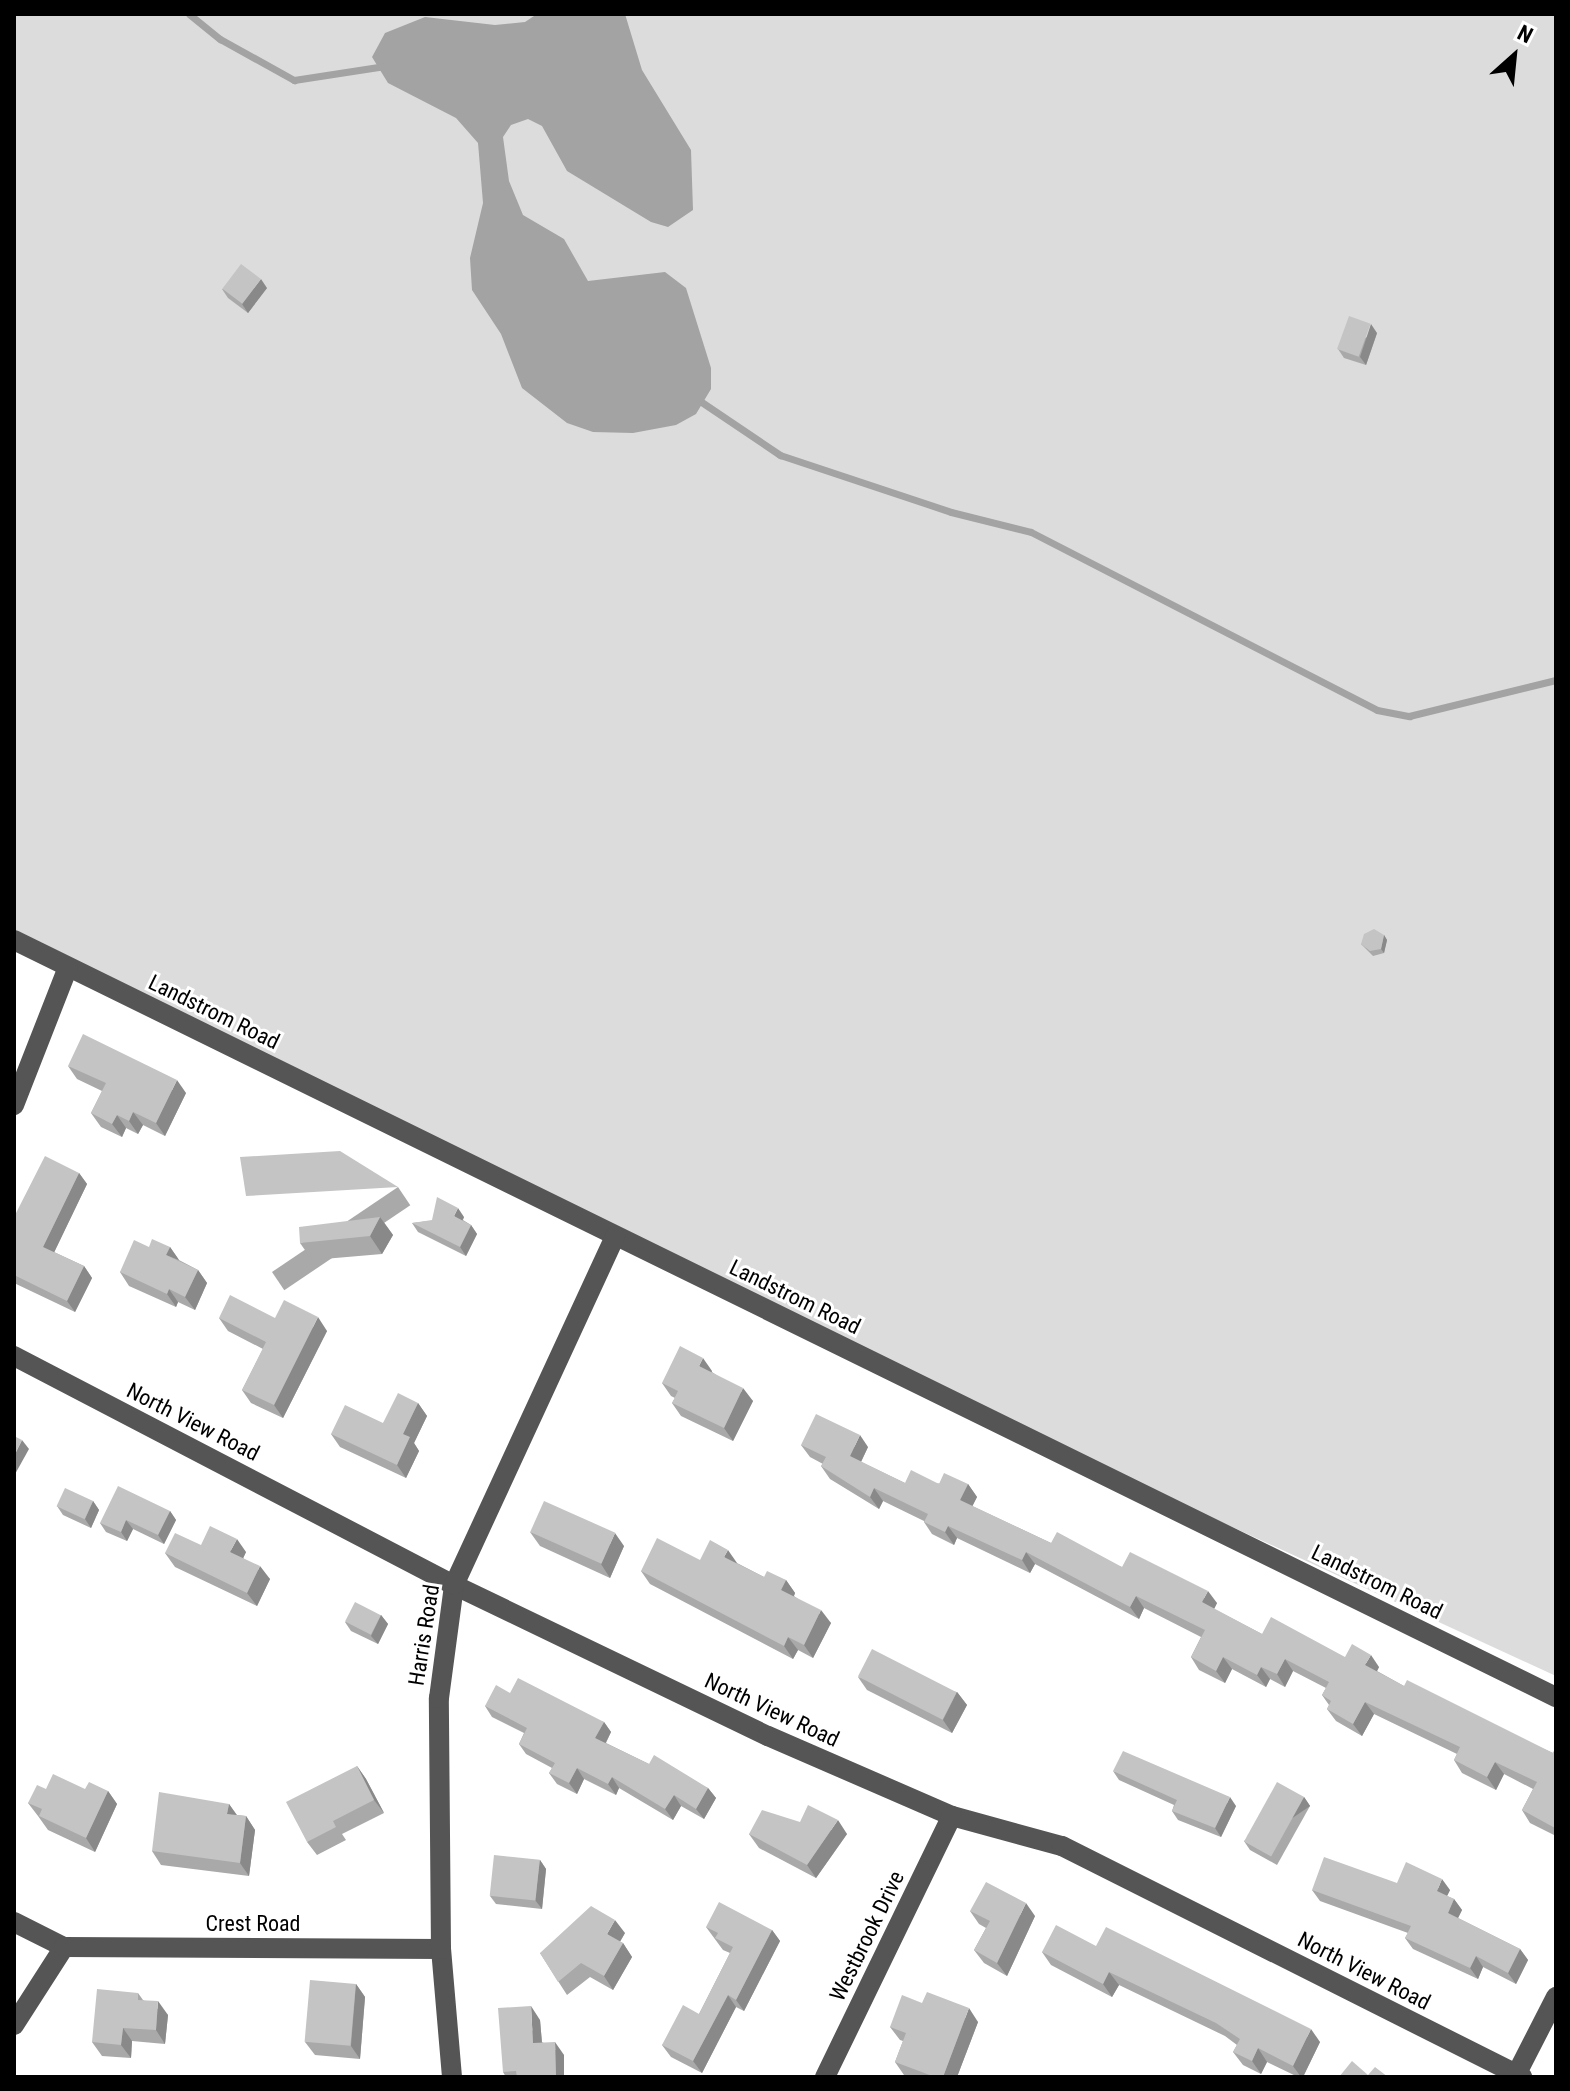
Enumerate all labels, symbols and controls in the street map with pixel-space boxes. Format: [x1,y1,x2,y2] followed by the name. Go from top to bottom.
[1474,16,1554,96] north arrow
[1513,20,1537,48] text: N
[144,969,284,1055] street label: Landstrom Road
[725,1254,865,1340] street label: Landstrom Road
[122,1377,264,1467] street label: North View Road
[1307,1539,1447,1625] street label: Landstrom Road
[403,1583,445,1687] street label: Harris Road
[701,1667,843,1753] street label: North View Road
[824,1867,910,2005] street label: Westbrook Drive
[205,1911,301,1937] street label: Crest Road
[1293,1926,1435,2016] street label: North View Road

